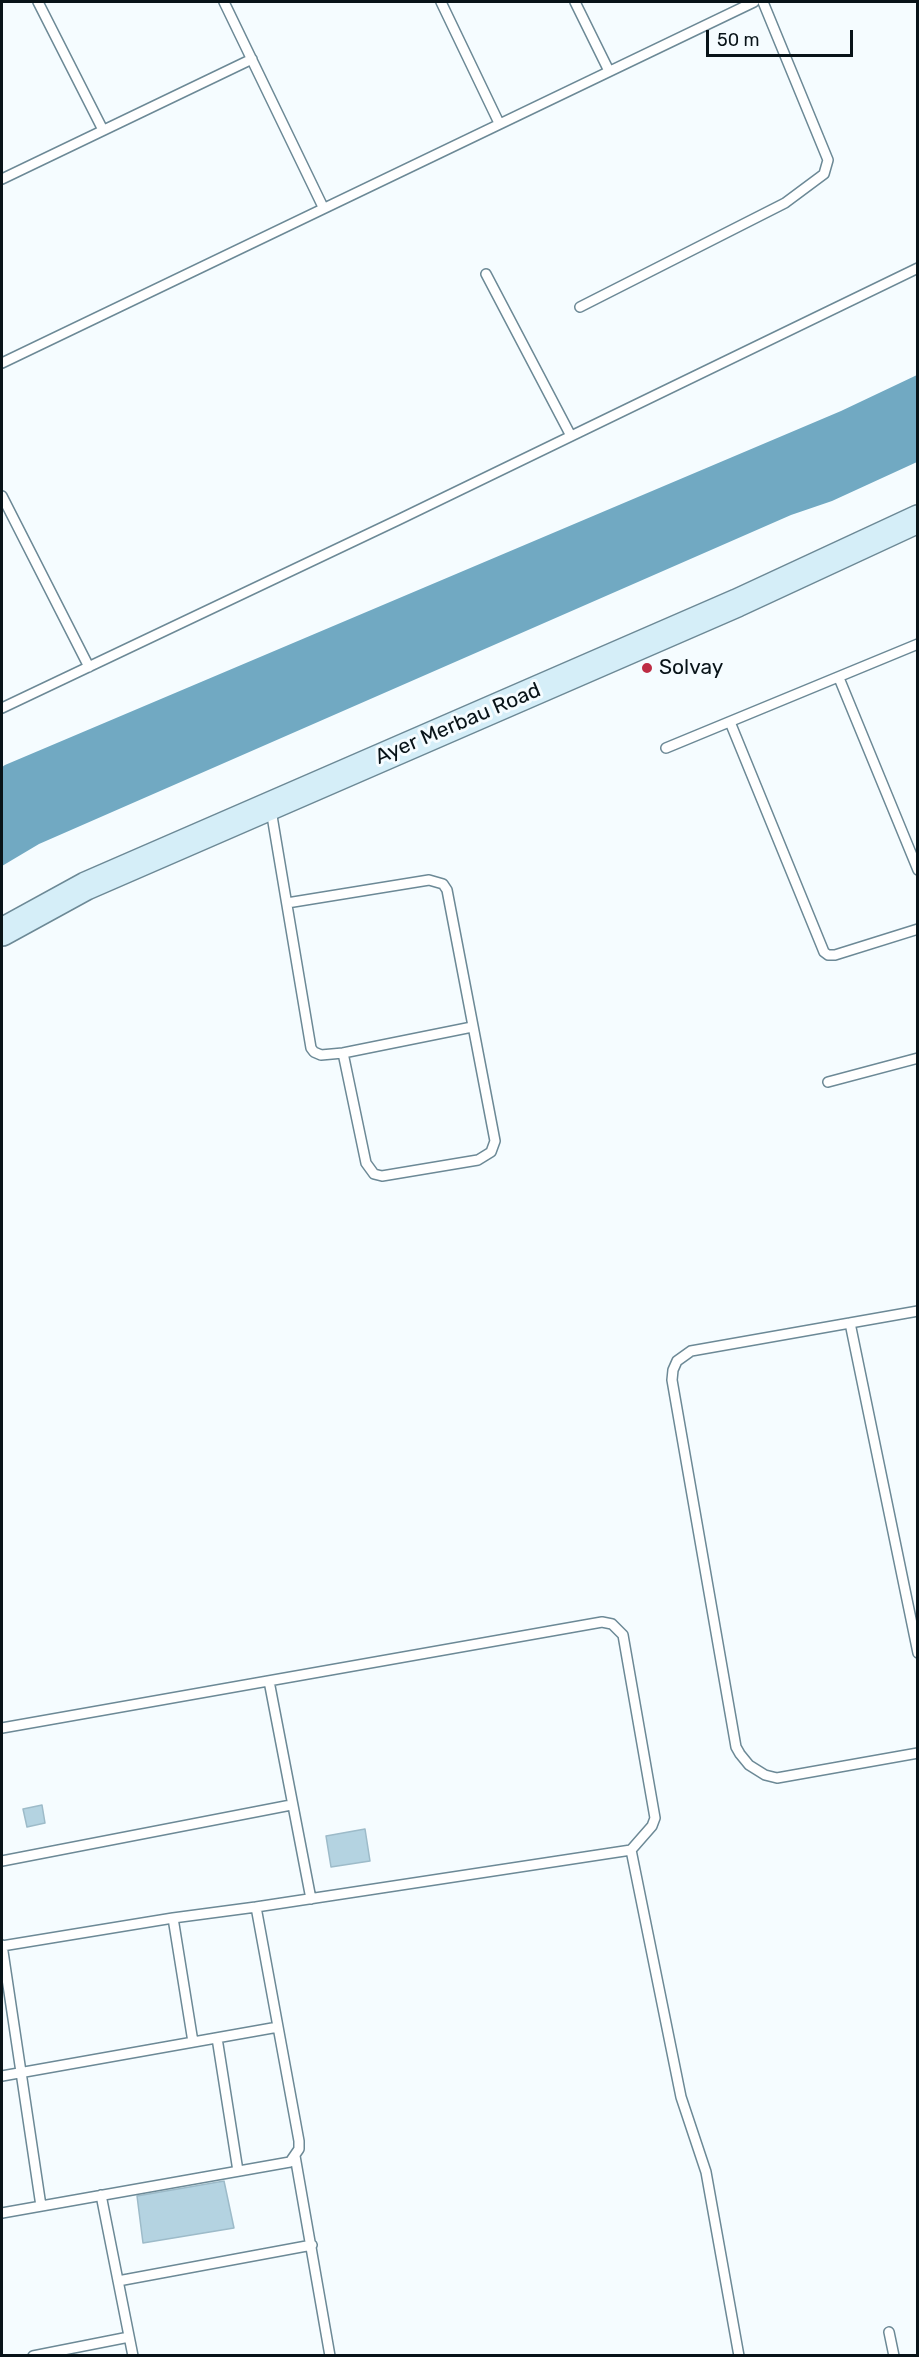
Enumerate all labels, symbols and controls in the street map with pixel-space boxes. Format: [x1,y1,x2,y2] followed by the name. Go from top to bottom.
[709,18,856,56] scale bar
[717,29,760,51] text: 50 m
[659,655,723,681] place label: Solvay
[640,661,654,675] marker: Solvay
[371,678,545,770] street label: Ayer Merbau Road

